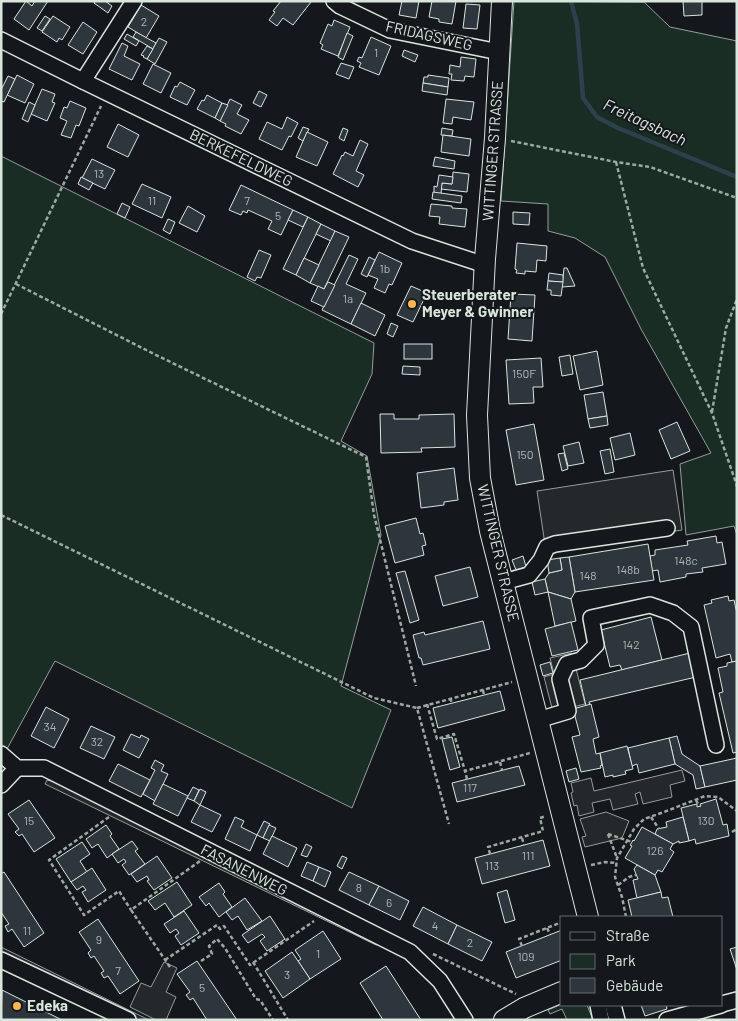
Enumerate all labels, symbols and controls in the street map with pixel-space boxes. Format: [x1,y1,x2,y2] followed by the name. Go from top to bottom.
[141,14,147,28] house number: 2
[384,16,474,54] street label: FRIDAGSWEG
[374,45,378,59] house number: 1
[478,80,506,222] street label: WITTINGER STRASSE
[601,94,690,149] water label: Freitagsbach
[187,124,296,190] street label: BERKEFELDWEG
[94,166,104,180] house number: 13
[148,193,156,207] house number: 11
[244,193,250,207] house number: 7
[275,208,281,222] house number: 5
[380,261,390,275] house number: 1b
[422,285,533,320] place label: Steuerberater Meyer & Gwinner
[343,291,353,305] house number: 1a
[406,298,418,310] marker: Steuerberater Meyer & Gwinner
[512,366,536,380] house number: 150F
[516,447,534,461] house number: 150
[474,482,524,623] street label: WITTINGER STRASSE
[674,553,698,567] house number: 148c
[616,562,640,576] house number: 148b
[579,568,597,582] house number: 148
[622,637,640,651] house number: 142
[44,719,56,733] house number: 34
[91,734,103,748] house number: 32
[463,780,477,794] house number: 117
[24,813,34,827] house number: 15
[697,813,715,827] house number: 130
[198,840,291,899] street label: FASANENWEG
[647,843,663,857] house number: 126
[522,848,534,862] house number: 111
[485,858,499,872] house number: 113
[356,880,362,894] house number: 8
[386,895,392,909] house number: 6
[560,916,723,1006] legend
[432,918,438,932] house number: 4
[23,923,31,937] house number: 11
[606,926,650,944] text: Straße
[96,932,102,946] house number: 9
[467,935,473,949] house number: 2
[316,946,320,960] house number: 1
[517,949,535,963] house number: 109
[606,951,636,969] text: Park
[115,963,121,977] house number: 7
[284,967,290,981] house number: 3
[606,976,663,994] text: Gebäude
[199,980,205,994] house number: 5
[27,996,68,1014] place label: Edeka
[11,1000,23,1012] marker: Edeka

